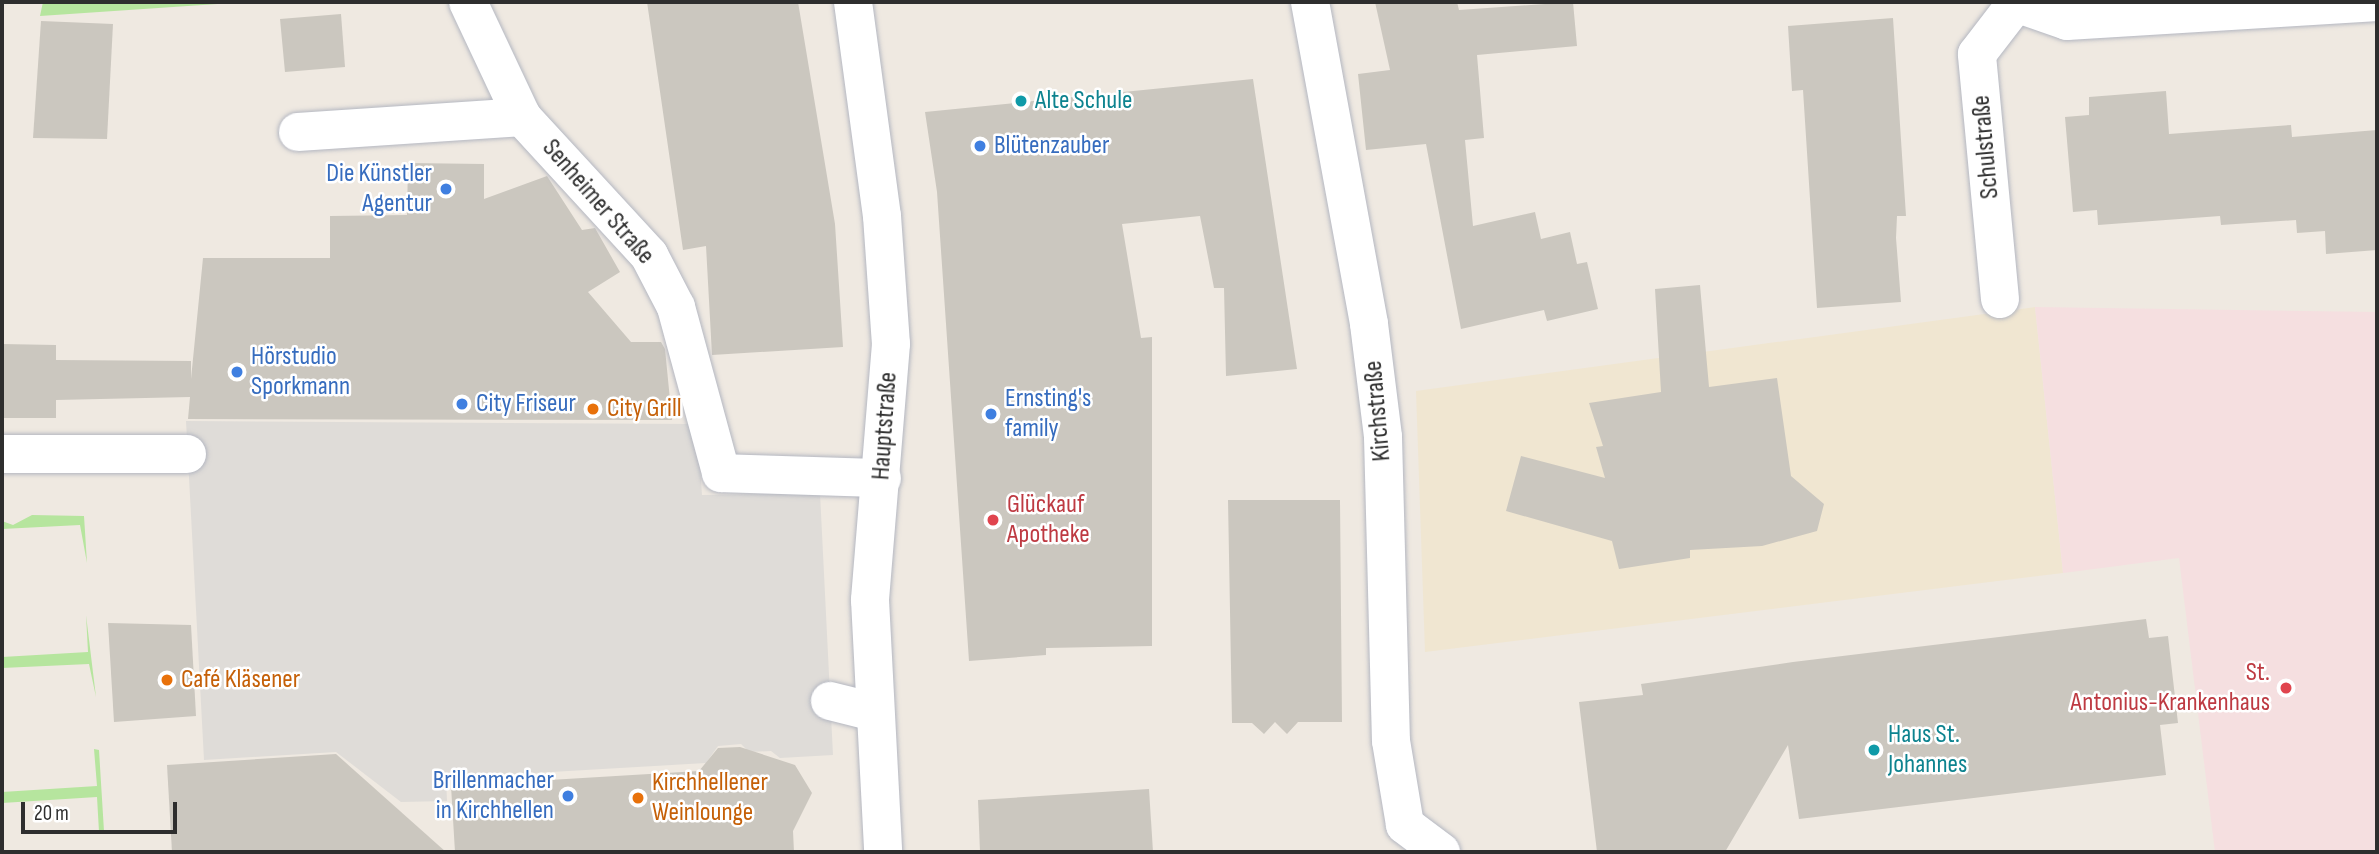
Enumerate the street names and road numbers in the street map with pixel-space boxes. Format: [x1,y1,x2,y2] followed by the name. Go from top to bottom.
[1966,94,2006,200] street label: Schulstraße
[535,133,661,271] street label: Senheimer Straße
[1358,359,1398,463] street label: Kirchstraße
[866,371,904,481] street label: Hauptstraße

